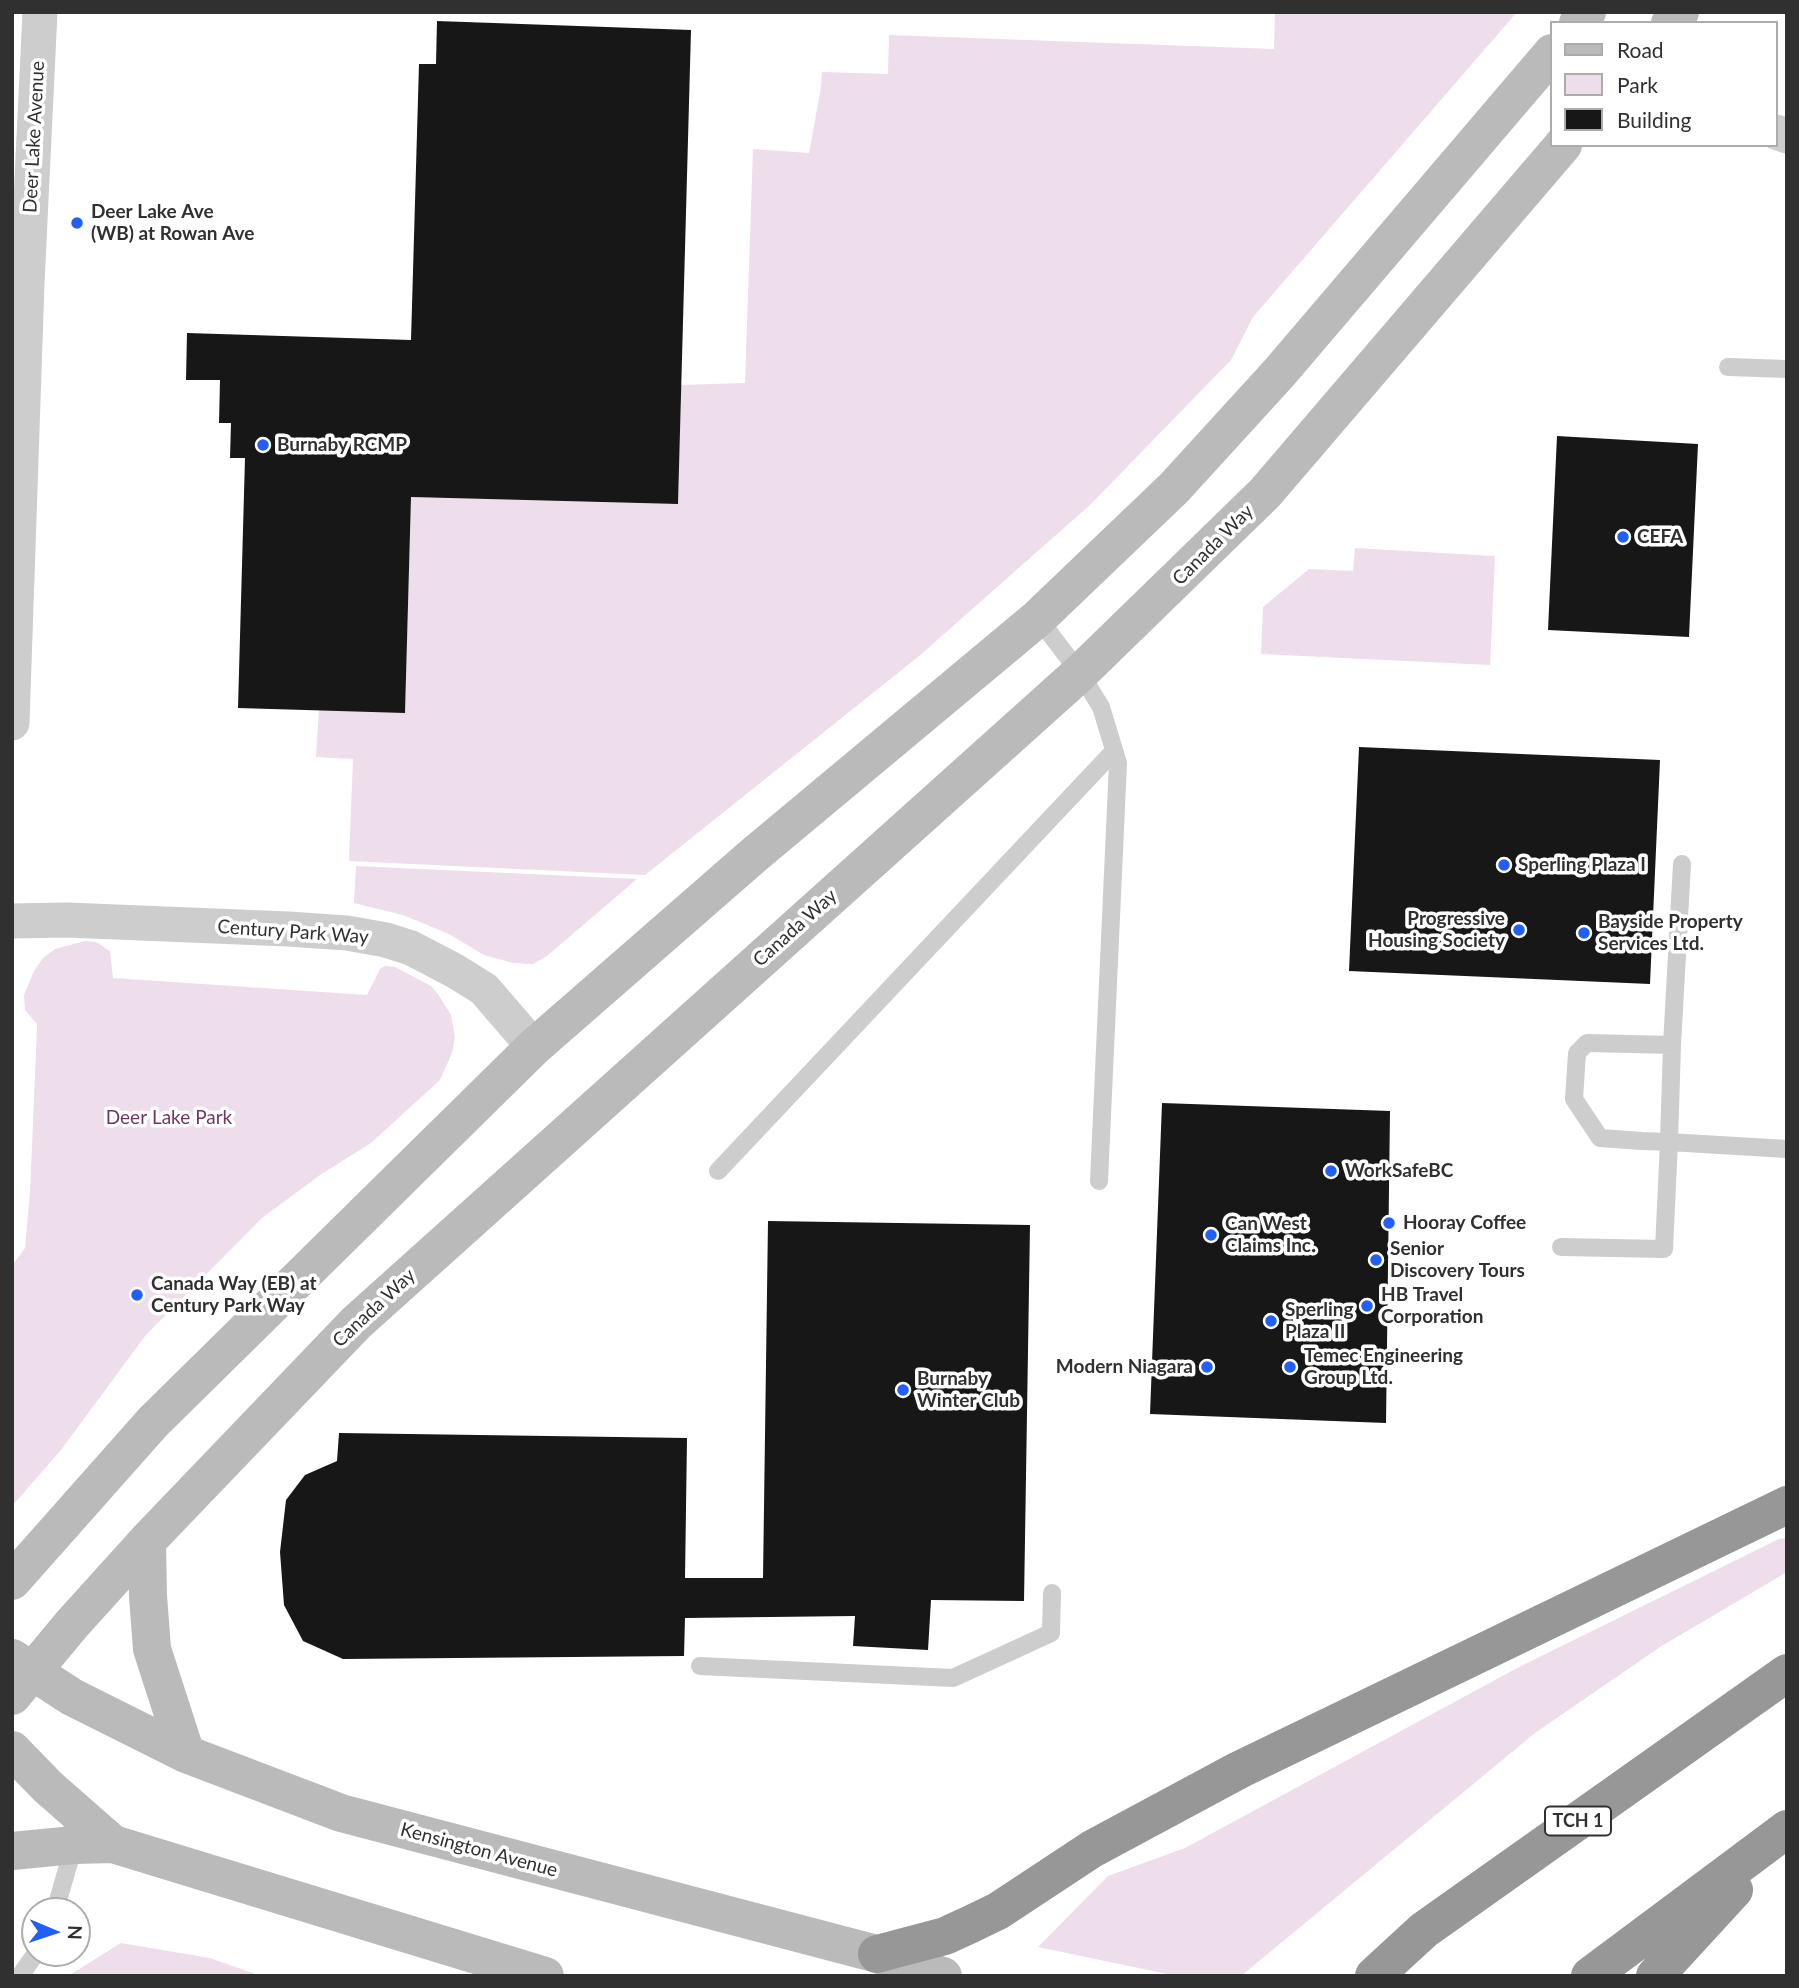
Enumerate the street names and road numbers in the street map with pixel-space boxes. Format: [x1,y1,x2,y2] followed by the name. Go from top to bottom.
[19,60,49,214] street label: Deer Lake Avenue
[1168,500,1258,590] street label: Canada Way
[748,884,842,972] street label: Canada Way
[217,915,369,949] street label: Century Park Way
[328,1264,420,1352] street label: Canada Way
[1545,1807,1611,1836] road number: TCH 1
[398,1818,560,1882] street label: Kensington Avenue

